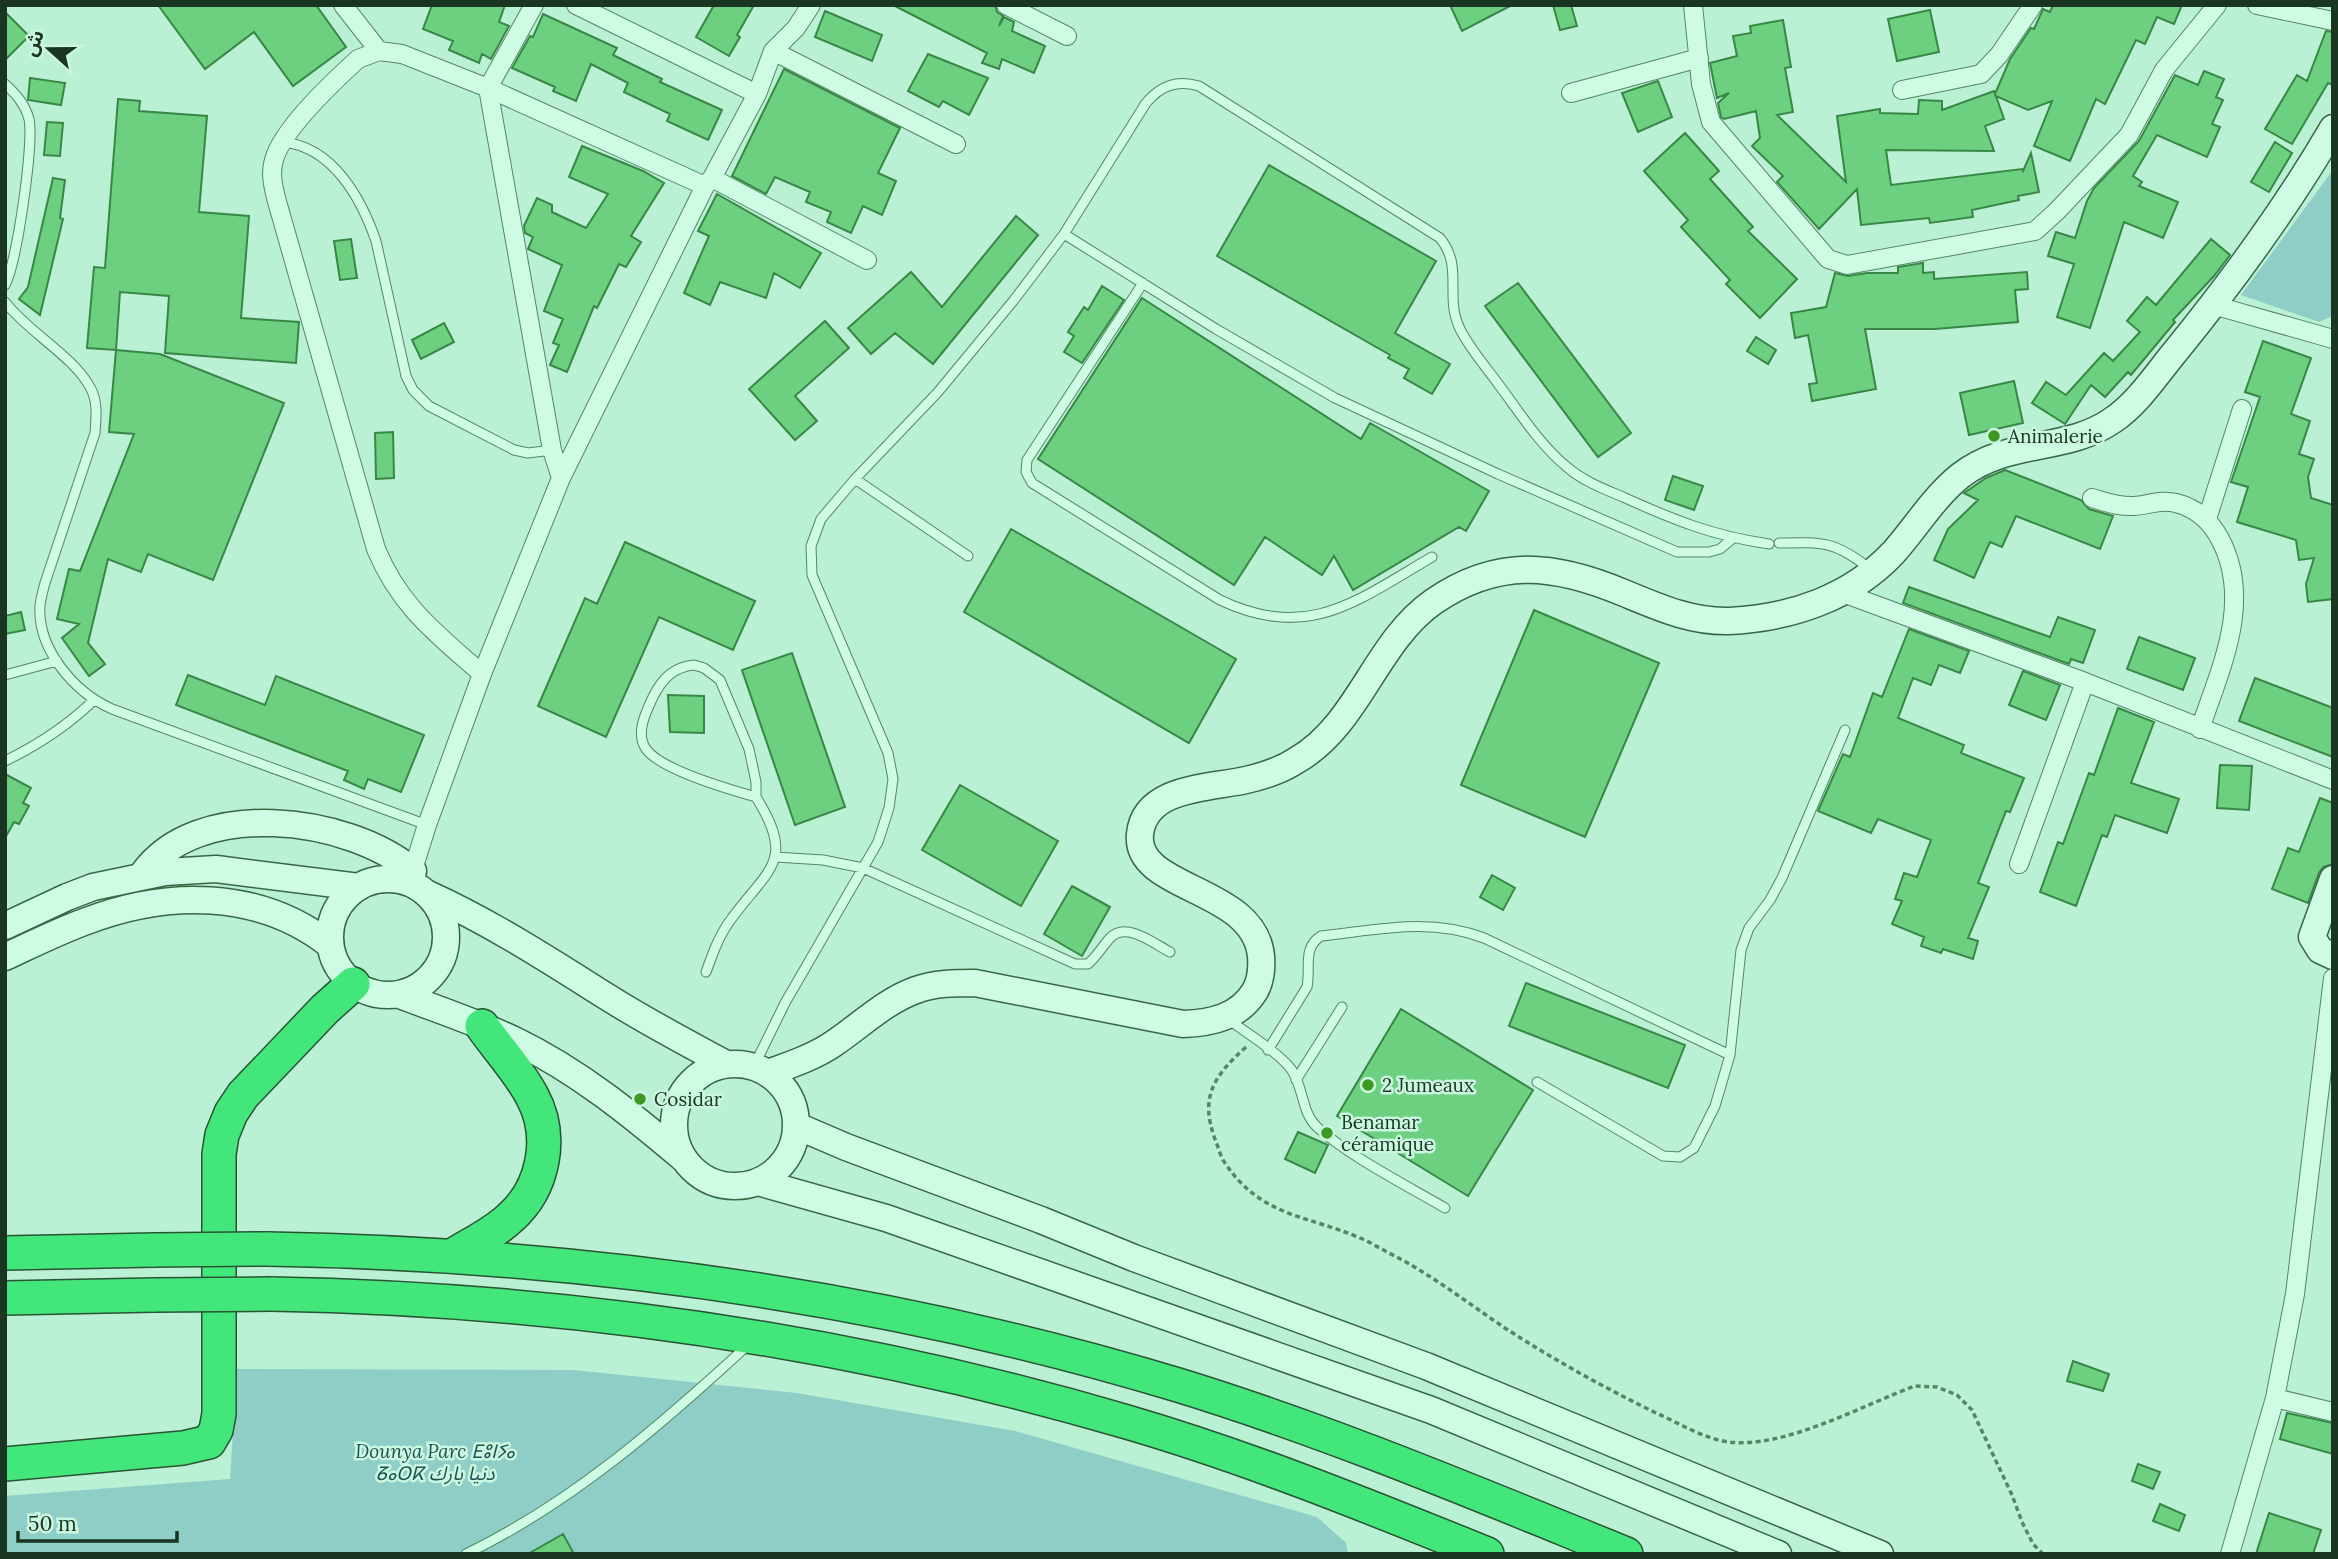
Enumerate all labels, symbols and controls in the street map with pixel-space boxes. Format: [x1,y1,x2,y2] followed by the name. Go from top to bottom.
[14,14,84,84] north arrow
[17,26,49,59] text: ش
[2007,424,2103,448] place label: Animalerie
[1986,428,2002,444] marker: Animalerie
[1382,1073,1474,1097] place label: 2 Jumeaux
[1360,1077,1376,1093] marker: 2 Jumeaux
[654,1087,723,1111] place label: Cosidar
[632,1091,648,1107] marker: Cosidar
[1341,1110,1434,1156] place label: Benamar céramique
[1319,1125,1335,1141] marker: Benamar céramique
[355,1439,516,1485] park label: Dounya Parc ⴹⵓⵏⵢⴰ ⵒⴰⵔⴽ دنيا بارك
[18,1500,177,1544] scale bar
[28,1510,77,1537] text: 50 m

